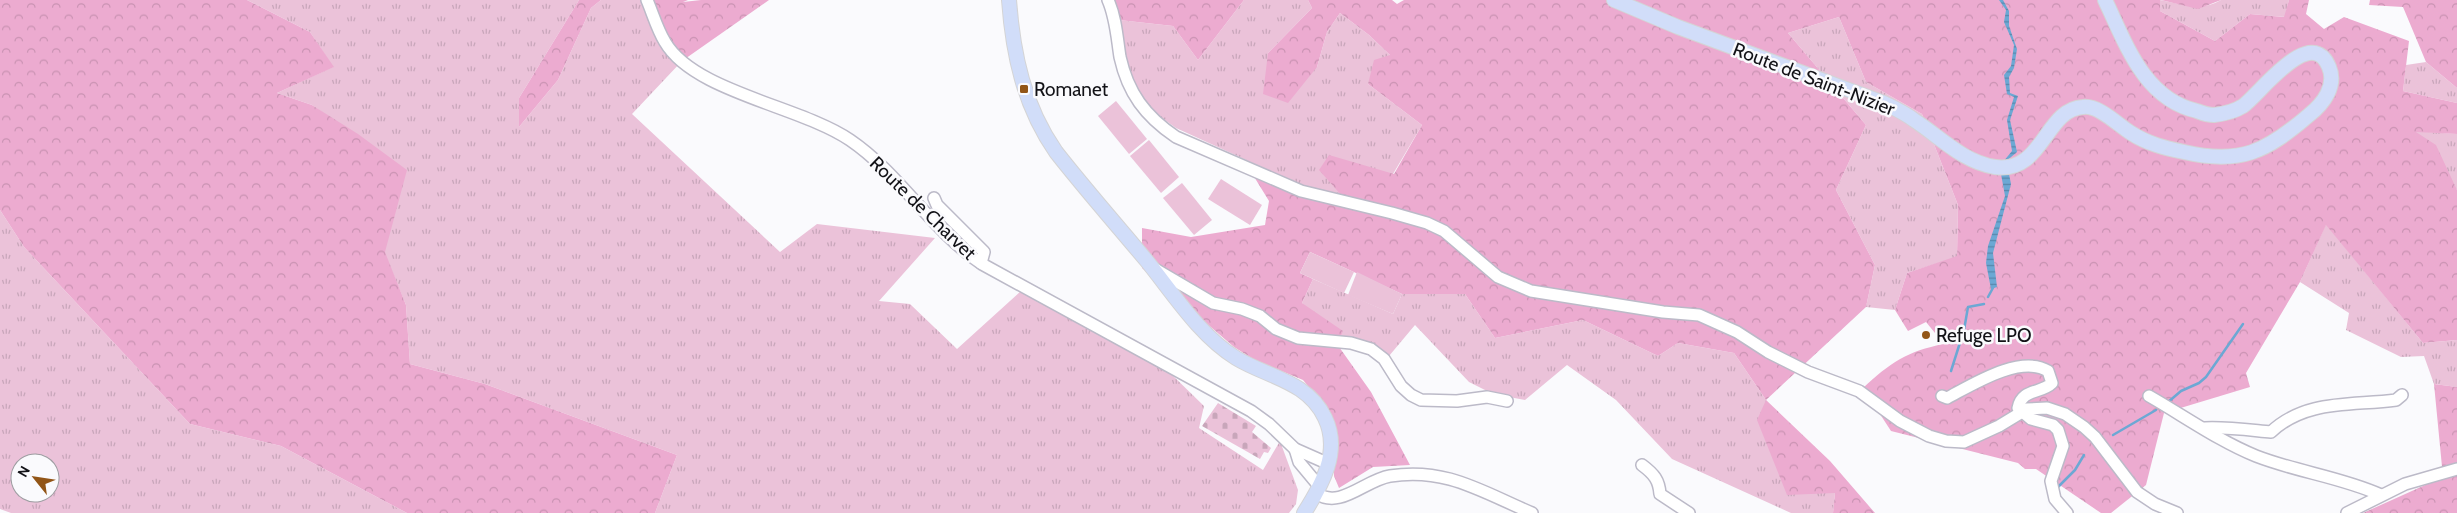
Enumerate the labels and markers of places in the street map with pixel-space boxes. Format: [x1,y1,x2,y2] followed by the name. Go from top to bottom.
[1034,78,1109,101] place label: Romanet
[1018,83,1030,95] marker: Romanet
[1936,324,2032,347] place label: Refuge LPO
[1920,329,1932,341] marker: Refuge LPO

